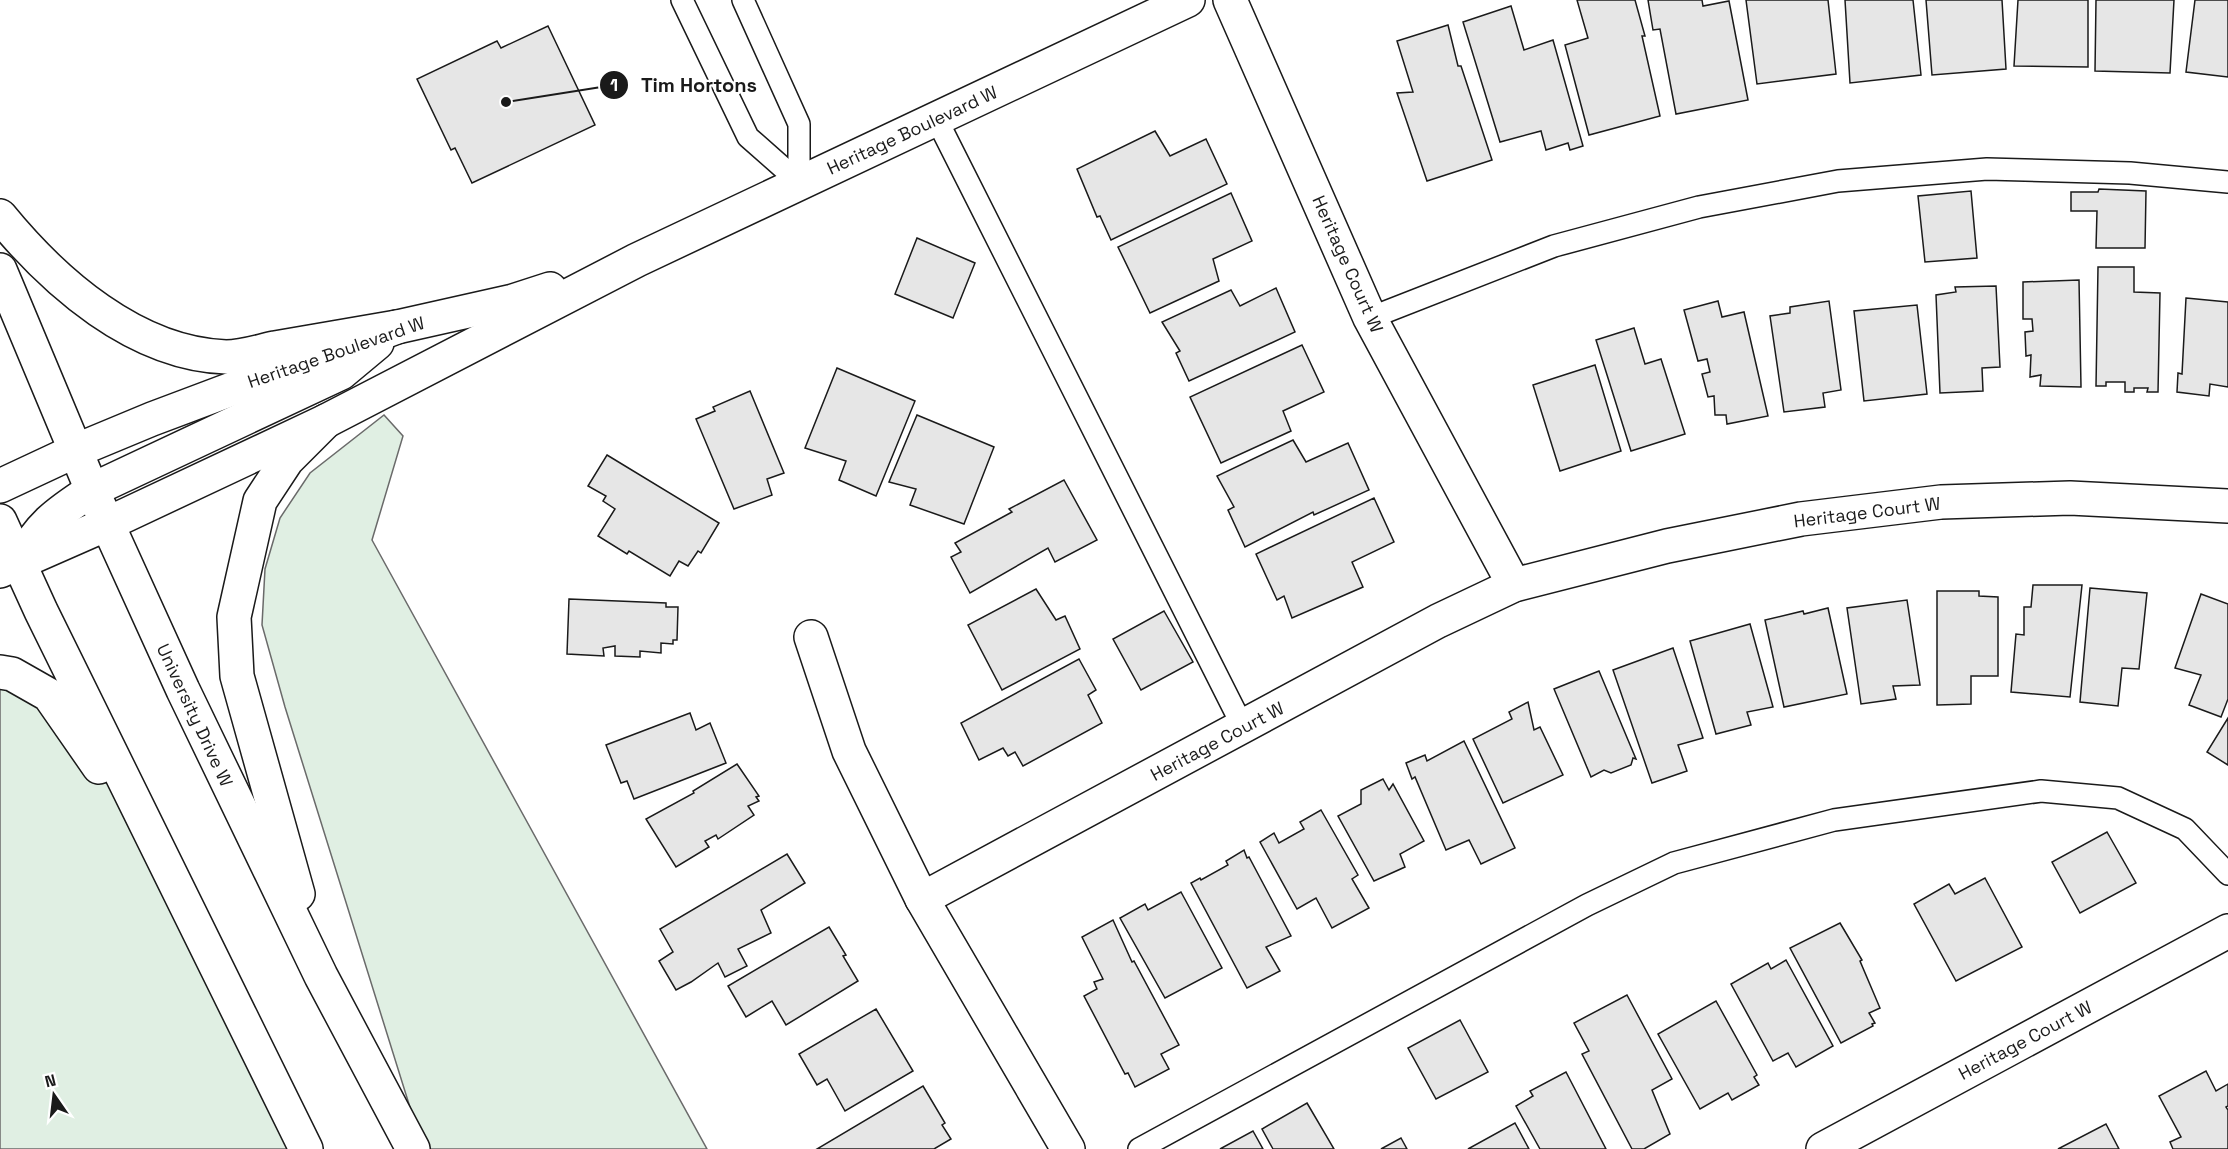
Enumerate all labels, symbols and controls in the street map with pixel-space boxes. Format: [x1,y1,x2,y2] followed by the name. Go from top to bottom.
[599,66,769,104] callout: Tim Hortons
[641,72,757,98] text: Tim Hortons
[610,73,618,96] text: 1
[823,80,1001,180] street label: Heritage Boulevard W
[1307,192,1389,336] street label: Heritage Court W
[244,311,428,393] street label: Heritage Boulevard W
[1792,492,1942,532] street label: Heritage Court W
[152,640,238,790] street label: University Drive W
[1146,696,1288,786] street label: Heritage Court W
[1954,995,2096,1085] street label: Heritage Court W
[24,1065,84,1125] north arrow
[43,1069,58,1092] text: N

